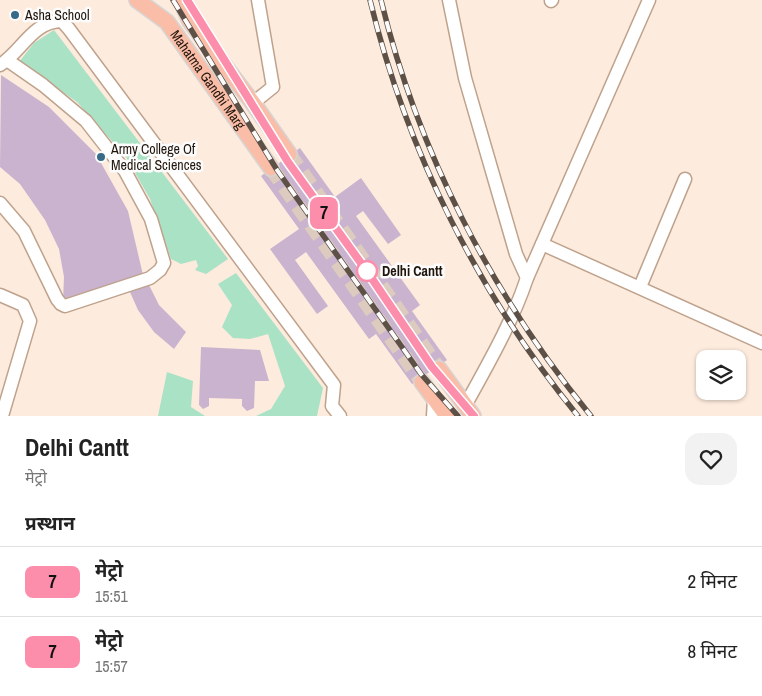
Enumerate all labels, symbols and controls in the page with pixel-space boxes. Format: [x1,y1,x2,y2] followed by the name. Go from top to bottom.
[24,6,89,24] place label: Asha School
[9,9,21,21] marker: Asha School
[166,26,250,134] street label: Mahatma Gandhi Marg
[110,140,202,174] place label: Army College Of Medical Sciences
[95,151,107,163] marker: Army College Of Medical Sciences
[308,197,340,229] line badge: 7
[320,200,328,225] text: 7
[356,260,378,282] marker: Delhi Cantt
[382,262,443,280] place label: Delhi Cantt
[696,350,746,400] map controls
[696,350,746,400] button: layers
[25,431,129,463] text: Delhi Cantt
[685,433,737,485] button: heart
[25,466,47,488] text: मेट्रो
[25,510,75,536] text: प्रस्थान
[95,557,123,583] text: मेट्रो
[688,568,737,594] text: 2 मिनट
[48,569,57,594] text: 7
[95,585,128,607] text: 15:51
[95,627,123,653] text: मेट्रो
[688,638,737,664] text: 8 मिनट
[48,639,57,664] text: 7
[95,655,128,677] text: 15:57

